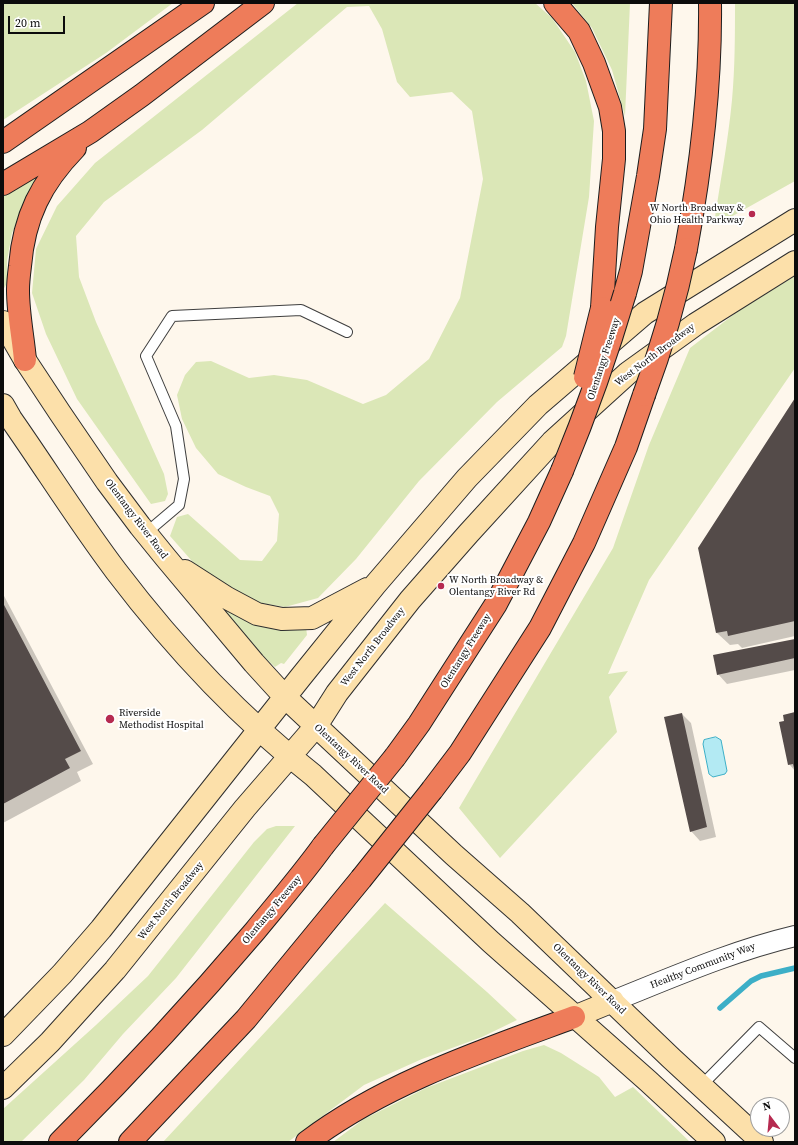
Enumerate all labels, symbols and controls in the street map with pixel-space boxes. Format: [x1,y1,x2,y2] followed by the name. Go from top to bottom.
[10,8,67,34] scale bar
[15,15,41,31] text: 20 m
[650,202,744,226] place label: W North Broadway & Ohio Health Parkway
[747,209,757,219] marker: W North Broadway & Ohio Health Parkway
[585,316,623,402] street label: Olentangy Freeway
[613,321,697,389] street label: West North Broadway
[102,477,170,561] street label: Olentangy River Road
[449,574,543,598] place label: W North Broadway & Olentangy River Rd
[436,581,446,591] marker: W North Broadway & Olentangy River Rd
[338,605,408,689] street label: West North Broadway
[438,612,494,690] street label: Olentangy Freeway
[119,707,204,730] place label: Riverside Methodist Hospital
[104,713,116,725] marker: Riverside Methodist Hospital
[312,722,390,796] street label: Olentangy River Road
[136,860,206,942] street label: West North Broadway
[240,873,304,947] street label: Olentangy Freeway
[649,940,757,992] street label: Healthy Community Way
[550,941,628,1017] street label: Olentangy River Road
[750,1097,790,1137] north arrow
[761,1098,773,1114] text: N

